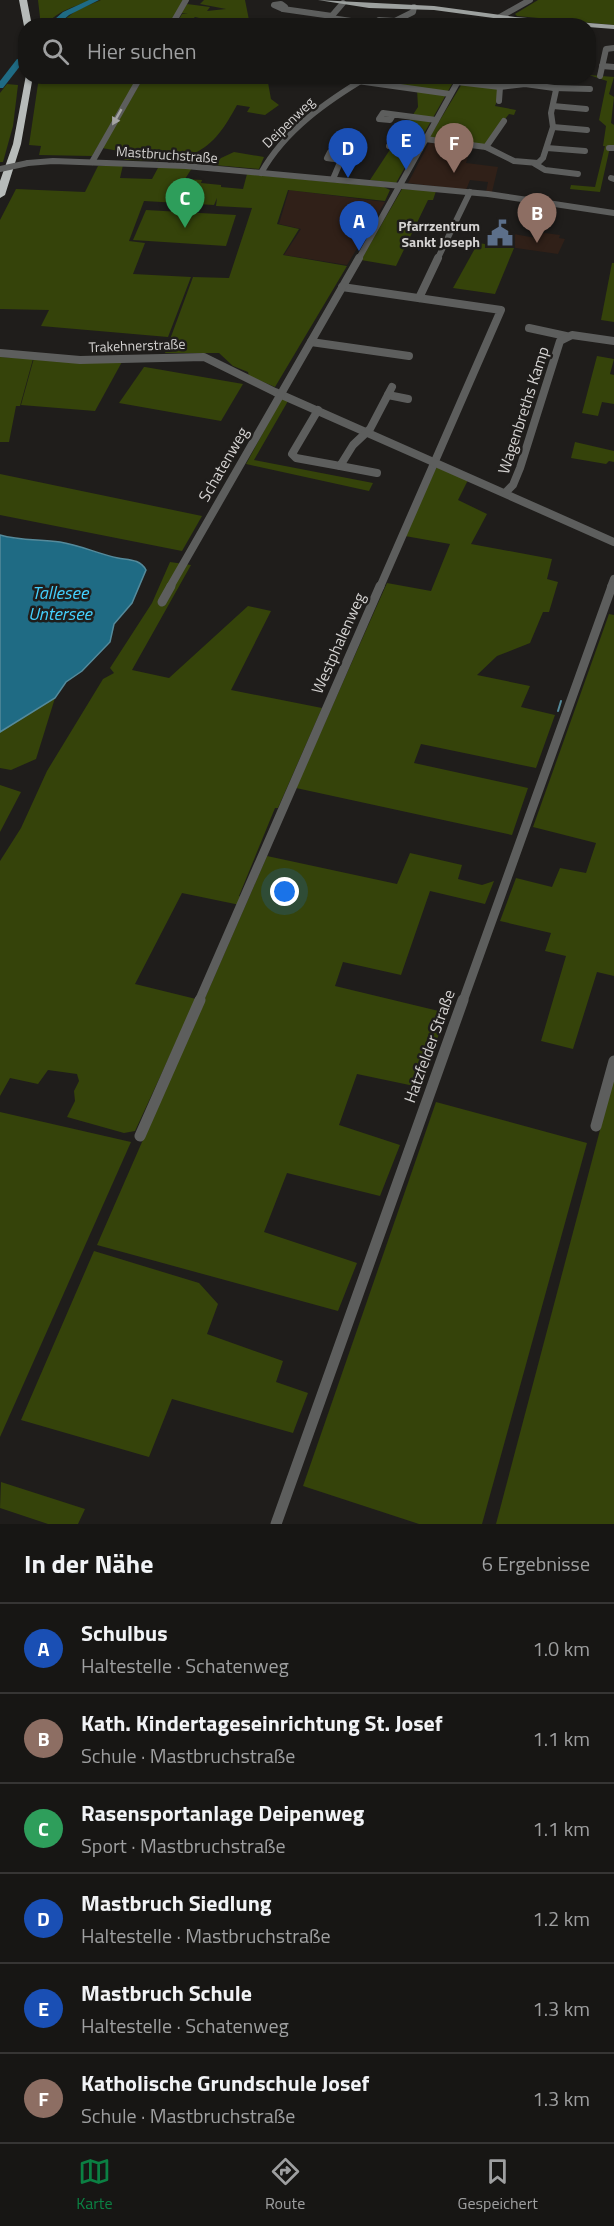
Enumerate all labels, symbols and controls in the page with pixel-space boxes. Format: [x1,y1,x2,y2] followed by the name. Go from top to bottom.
[18,18,596,84] search box
[87,34,196,68] text: Hier suchen
[39,35,72,68] icon: search
[257,92,319,152] street label: Deipenweg
[112,109,122,126] one-way arrow
[386,120,426,170] pin: E
[434,124,474,173] pin: F
[328,128,368,178] pin: D
[115,140,219,168] street label: Mastbruchstraße
[166,178,204,228] pin: C
[518,194,556,243] pin: B
[340,202,378,251] pin: A
[398,215,480,252] place label: Pfarrzentrum Sankt Joseph
[485,218,515,248] public building icon: Pfarrzentrum Sankt Joseph
[88,333,186,357] street label: Trakehnerstraße
[491,343,555,477] street label: Wagenbreths Kamp
[192,422,254,506] street label: Schatenweg
[28,579,93,627] water label: Tallesee Untersee
[305,588,371,698] street label: Westphalenweg
[270,877,299,906] your location
[397,986,461,1106] street label: Hatzfelder Straße
[24,1544,153,1583] text: In der Nähe
[482,1548,590,1579] text: 6 Ergebnisse
[81,1616,168,1650] text: Schulbus
[37,1633,50,1664] text: A
[533,1633,590,1664] text: 1.0 km
[81,1650,289,1681] text: Haltestelle · Schatenweg
[81,1706,443,1740] text: Kath. Kindertageseinrichtung St. Josef
[37,1723,50,1754] text: B
[533,1723,590,1754] text: 1.1 km
[81,1740,295,1771] text: Schule · Mastbruchstraße
[81,1796,364,1830] text: Rasensportanlage Deipenweg
[38,1813,49,1844] text: C
[533,1813,590,1844] text: 1.1 km
[81,1830,286,1861] text: Sport · Mastbruchstraße
[81,1886,272,1920] text: Mastbruch Siedlung
[37,1903,50,1934] text: D
[533,1903,590,1934] text: 1.2 km
[81,1920,331,1951] text: Haltestelle · Mastbruchstraße
[81,1976,252,2010] text: Mastbruch Schule
[38,1993,49,2024] text: E
[533,1993,590,2024] text: 1.3 km
[81,2010,289,2041] text: Haltestelle · Schatenweg
[81,2066,369,2100] text: Katholische Grundschule Josef
[38,2083,49,2114] text: F
[533,2083,590,2114] text: 1.3 km
[81,2100,295,2131] text: Schule · Mastbruchstraße
[76,2155,113,2215] tab: Karte
[265,2155,305,2215] tab: Route
[458,2155,538,2215] tab: Gespeichert

